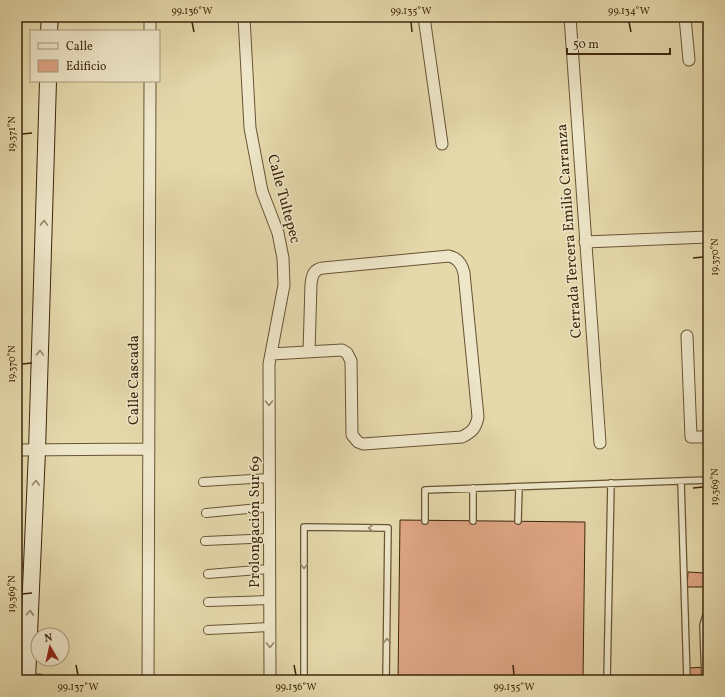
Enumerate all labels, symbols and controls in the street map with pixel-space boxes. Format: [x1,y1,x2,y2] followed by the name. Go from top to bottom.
[171,4,213,18] text: 99.136°W
[391,4,431,18] text: 99.135°W
[608,4,650,18] text: 99.134°W
[30,30,160,82] legend
[567,30,670,56] scale bar
[573,37,599,53] text: 50 m
[66,39,93,55] text: Calle
[66,59,106,75] text: Edificio
[5,115,19,152] text: 19.371°N
[552,123,588,339] street label: Cerrada Tercera Emilio Carranza
[261,152,305,246] street label: Calle Tultepec
[39,220,48,226] one-way arrow
[708,238,722,276] text: 19.370°N
[124,335,145,425] street label: Calle Cascada
[5,345,19,383] text: 19.370°N
[36,350,44,356] one-way arrow
[265,400,273,406] one-way arrow
[245,456,266,588] street label: Prolongación Sur 69
[708,468,722,506] text: 19.369°N
[31,480,40,486] one-way arrow
[368,524,374,532] one-way arrow
[300,563,308,569] one-way arrow
[5,575,19,613] text: 19.369°N
[26,610,34,616] one-way arrow
[30,627,70,667] north arrow
[44,631,54,647] text: N
[383,638,391,644] one-way arrow
[266,642,274,648] one-way arrow
[58,680,98,694] text: 99.137°W
[275,680,317,694] text: 99.136°W
[494,680,534,694] text: 99.135°W

